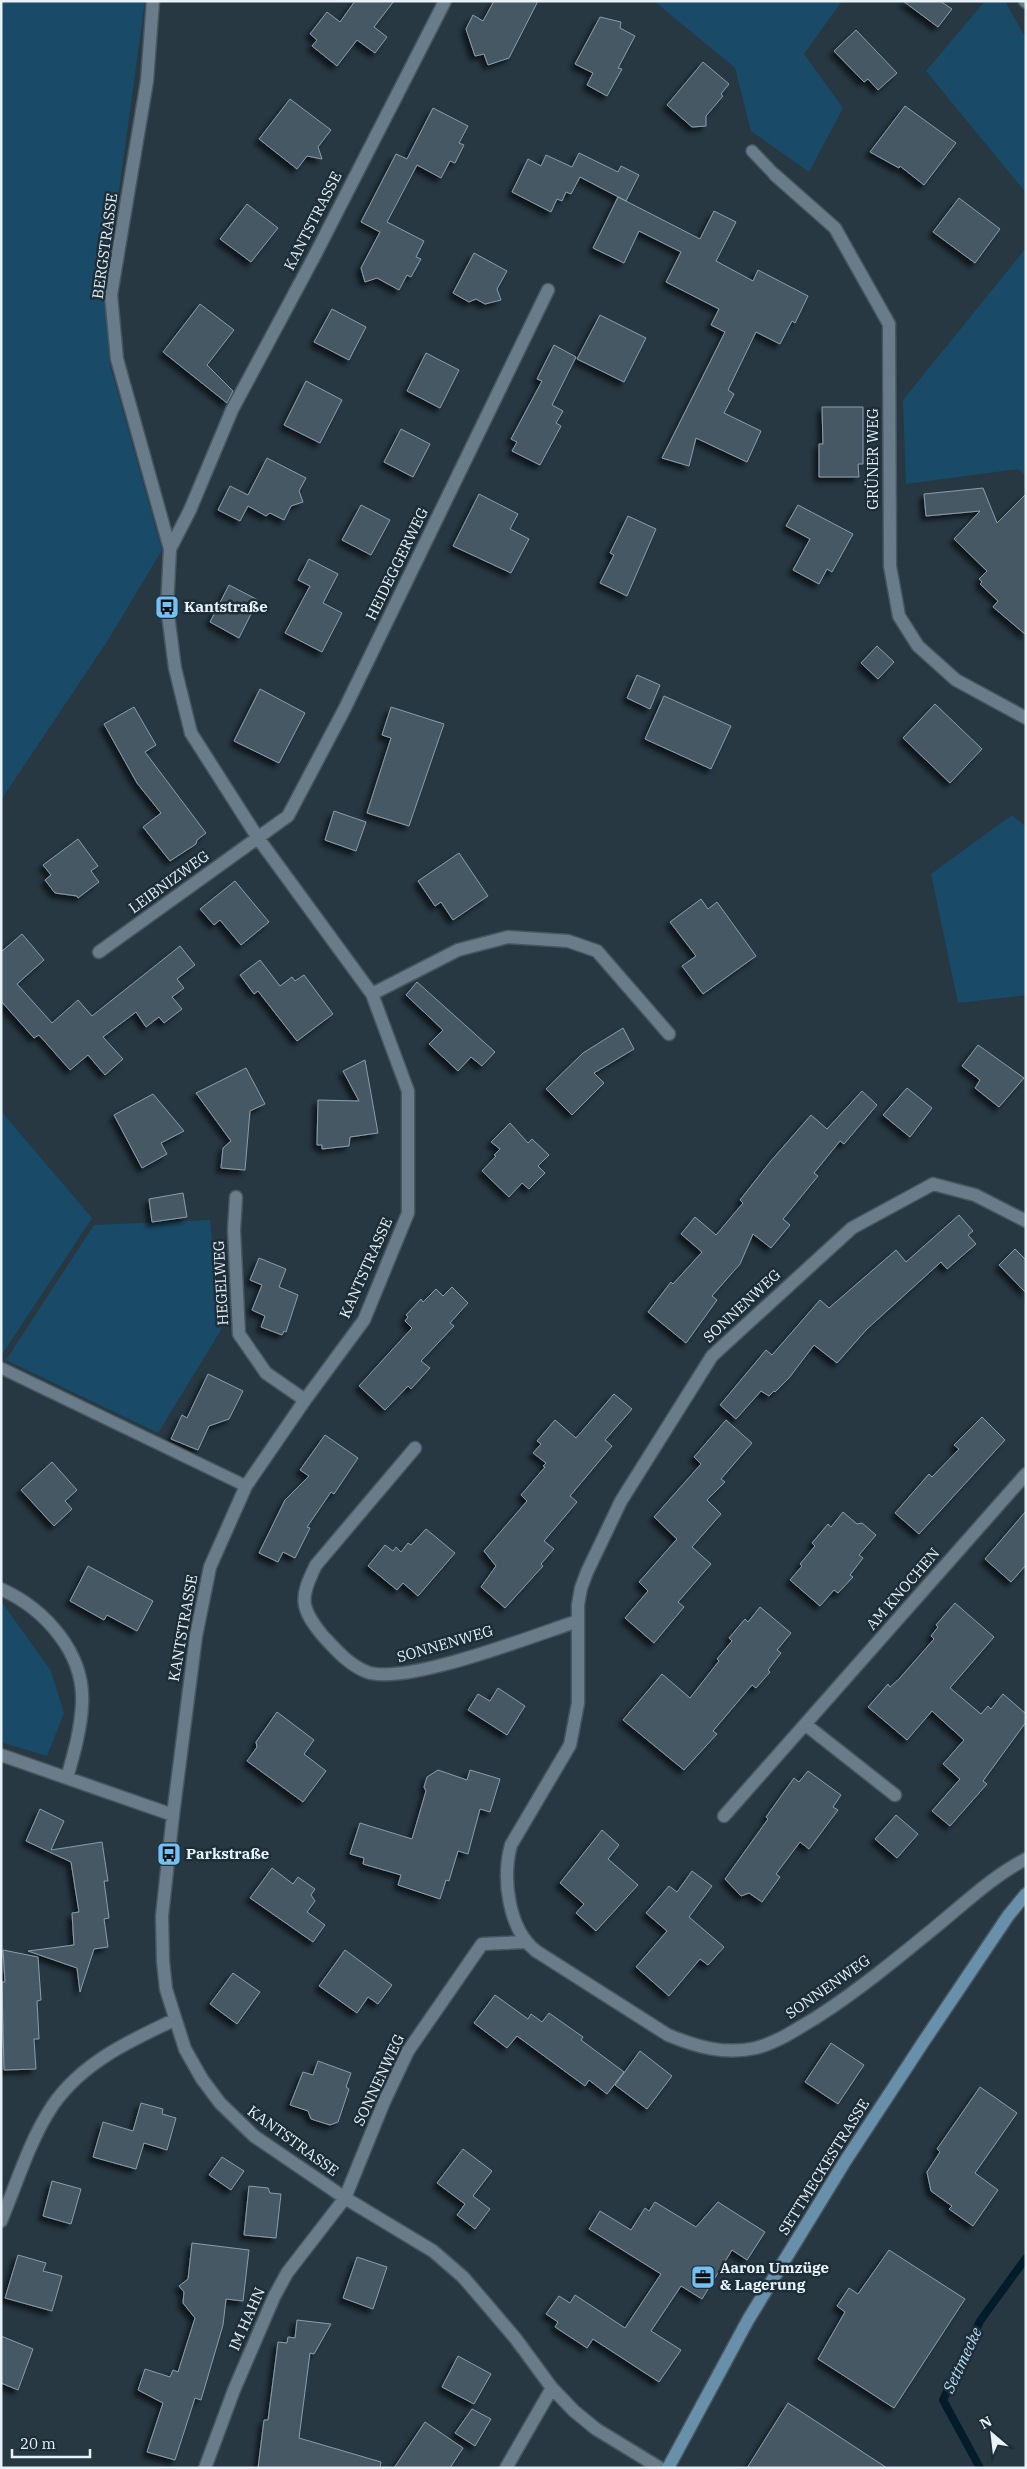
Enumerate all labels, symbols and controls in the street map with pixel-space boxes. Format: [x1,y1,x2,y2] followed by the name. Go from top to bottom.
[279,168,346,273] street label: KANTSTRASSE
[88,192,121,300] street label: BERGSTRASSE
[863,408,882,510] street label: GRÜNER WEG
[361,504,432,623] street label: HEIDEGGERWEG
[154,594,180,620] bus stop icon: Kantstraße
[184,597,268,616] place label: Kantstraße
[125,846,213,917] street label: LEIBNIZWEG
[335,1214,396,1321] street label: KANTSTRASSE
[209,1240,232,1326] street label: HEGELWEG
[699,1265,785,1346] street label: SONNENWEG
[862,1544,944,1634] street label: AM KNOCHEN
[164,1573,201,1683] street label: KANTSTRASSE
[395,1621,495,1666] street label: SONNENWEG
[156,1841,182,1867] bus stop icon: Parkstraße
[186,1844,269,1863] place label: Parkstraße
[782,1950,874,2023] street label: SONNENWEG
[349,2031,408,2129] street label: SONNENWEG
[774,2095,873,2238] street label: SETTMECKESTRASSE
[244,2101,343,2180] street label: KANTSTRASSE
[720,2258,829,2294] place label: Aaron Umzüge & Lagerung
[690,2264,716,2290] office icon: Aaron Umzüge & Lagerung
[224,2284,269,2353] street label: IM HAHN
[938,2324,986,2397] water label: Settmecke
[967,2409,1017,2459] north arrow
[977,2412,995,2433] text: N
[12,2426,90,2458] scale bar
[20,2434,56,2453] text: 20 m

